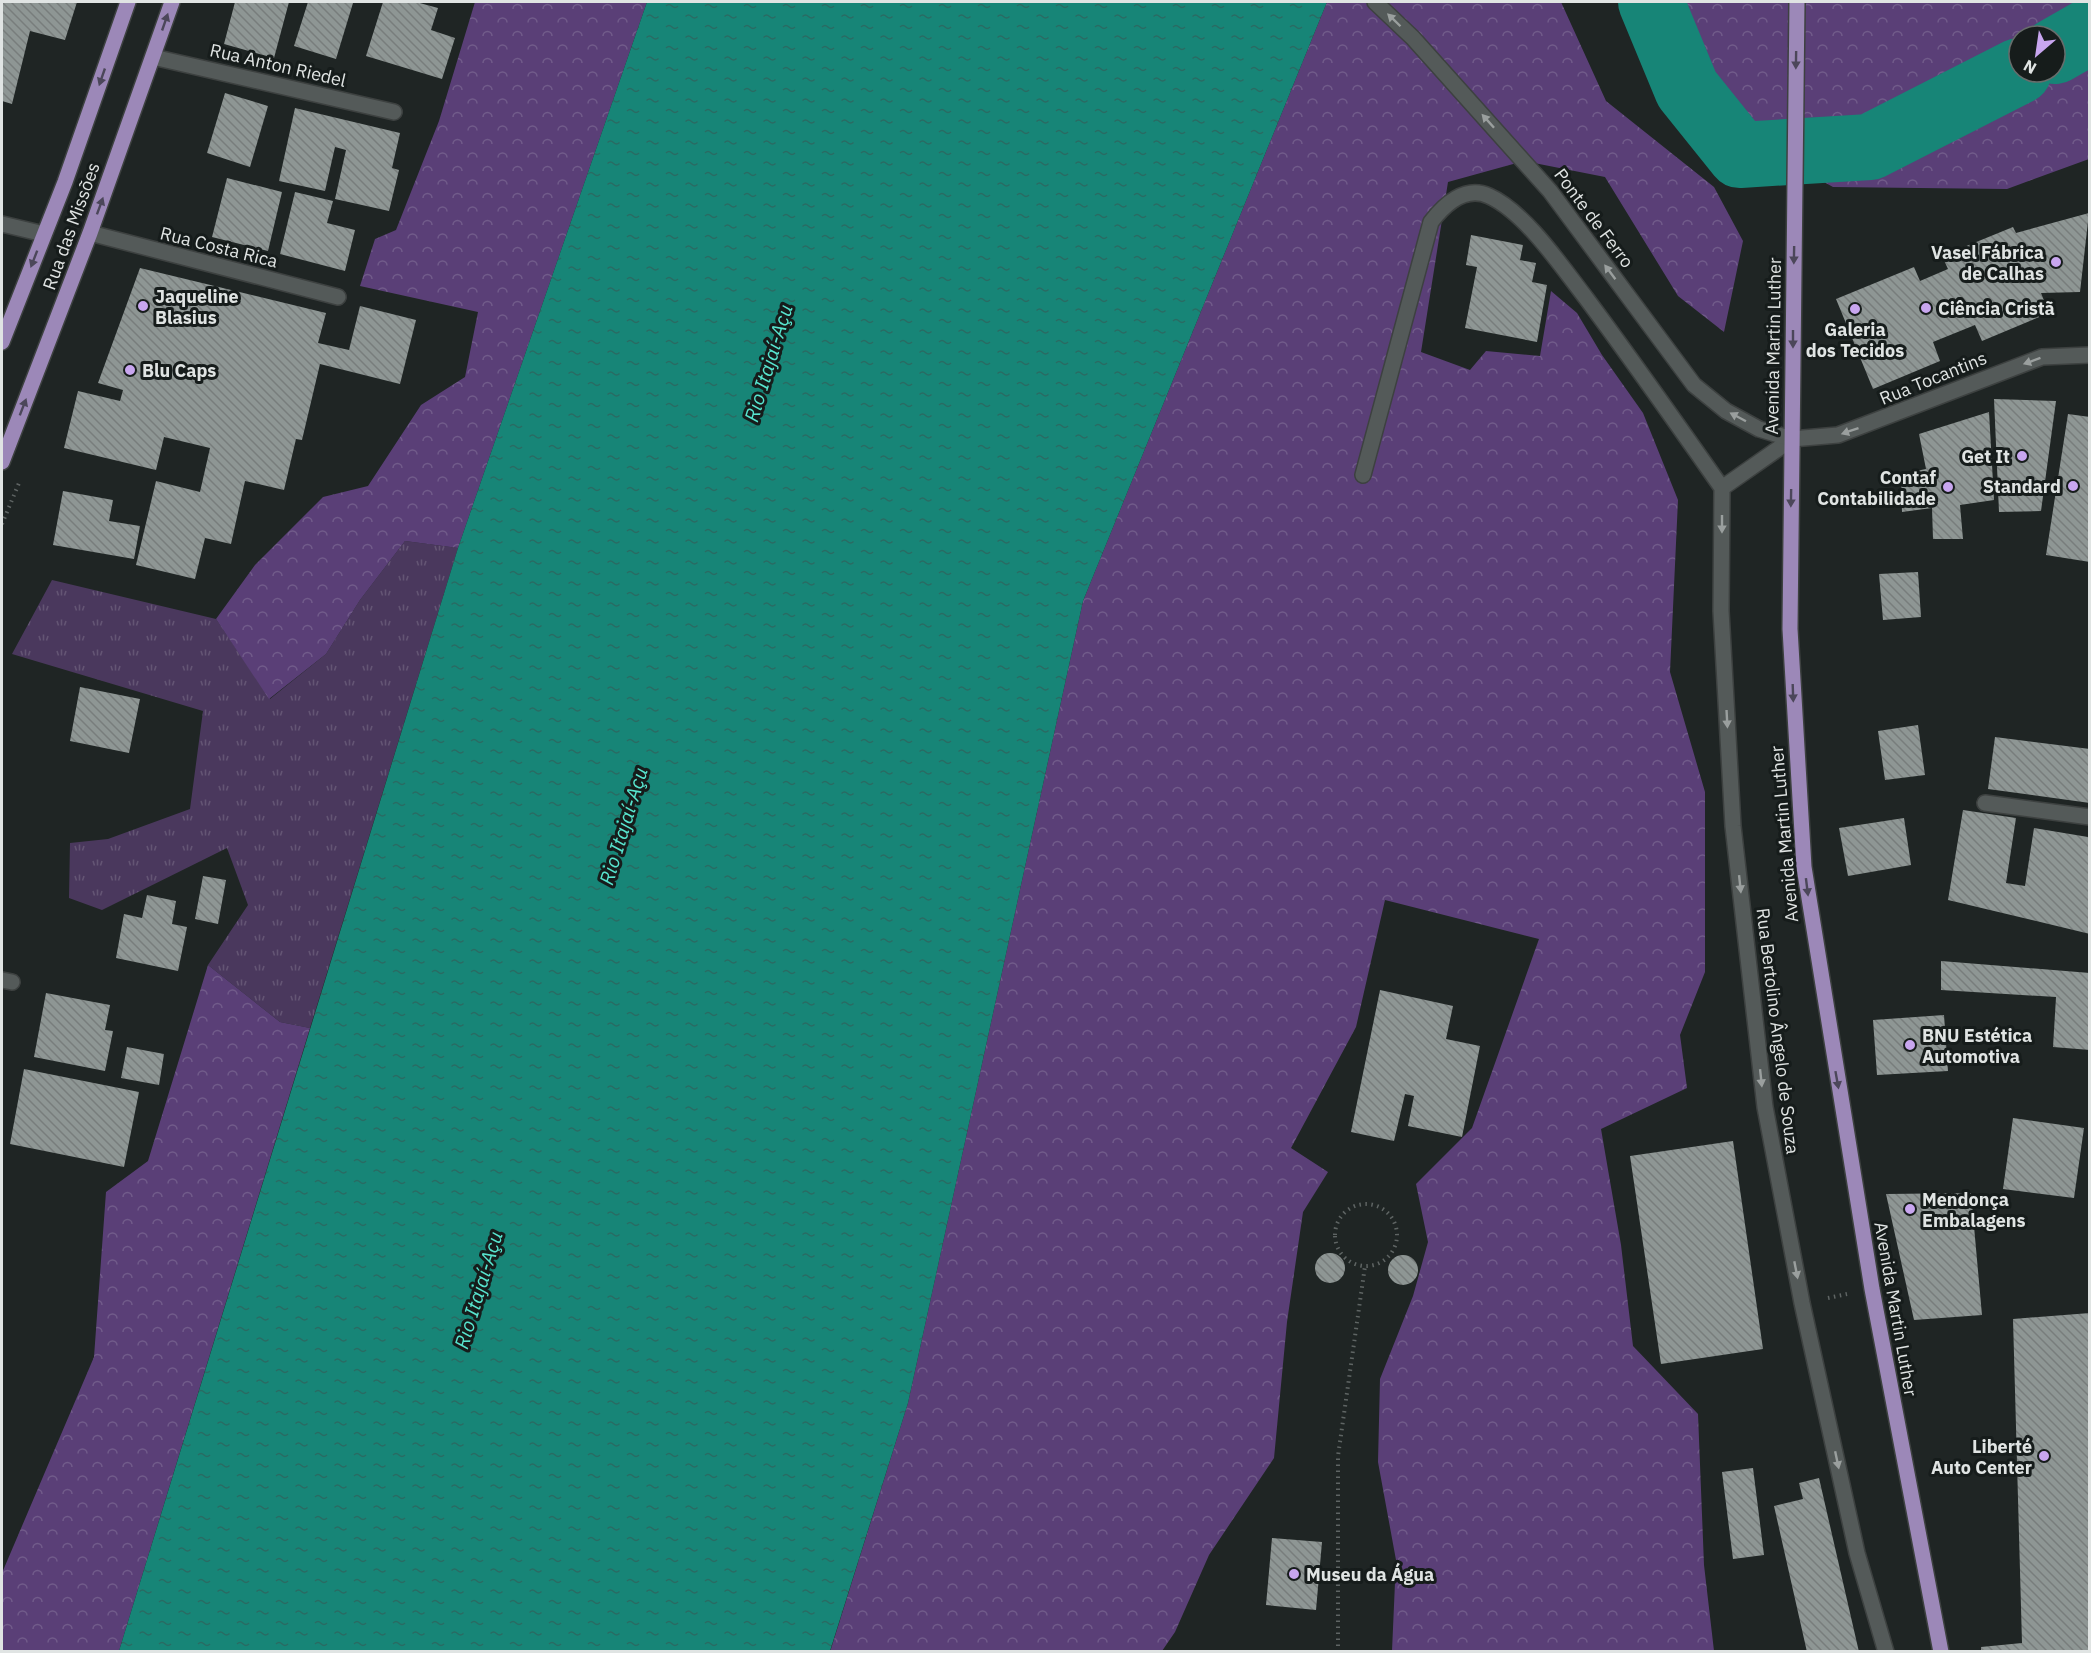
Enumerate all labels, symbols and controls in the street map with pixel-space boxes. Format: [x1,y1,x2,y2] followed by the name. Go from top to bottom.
[161,13,170,31] one-way arrow
[1387,13,1402,27] one-way arrow
[2007,24,2067,84] north arrow
[208,38,349,92] street label: Rua Anton Riedel
[1791,50,1801,69] one-way arrow
[2020,56,2040,79] text: N
[96,68,106,86] one-way arrow
[1481,113,1495,128] one-way arrow
[37,159,105,293] street label: Rua das Missões
[1549,164,1639,272] street label: Ponte de Ferro
[95,197,105,215] one-way arrow
[158,221,281,273] street label: Rua Costa Rica
[1931,241,2044,285] place label: Vasel Fábrica de Calhas
[1789,245,1799,264] one-way arrow
[29,251,39,269] one-way arrow
[2049,255,2063,269] marker: Vasel Fábrica de Calhas
[1760,257,1786,435] street label: Avenida Martin Luther
[1605,264,1617,279] one-way arrow
[155,285,239,329] place label: Jaqueline Blasius
[1938,297,2055,320] place label: Ciência Cristã
[136,299,150,313] marker: Jaqueline Blasius
[737,301,799,425] water label: Rio Itajaí-Açu
[1919,301,1933,315] marker: Ciência Cristã
[1848,302,1862,316] marker: Galeria dos Tecidos
[1806,318,1904,362] place label: Galeria dos Tecidos
[1788,330,1798,349] one-way arrow
[1876,346,1990,410] street label: Rua Tocantins
[2023,356,2041,366] one-way arrow
[142,359,216,382] place label: Blu Caps
[123,363,137,377] marker: Blu Caps
[18,398,28,416] one-way arrow
[1729,412,1746,422] one-way arrow
[1841,426,1859,436] one-way arrow
[1961,445,2010,468] place label: Get It
[2015,449,2029,463] marker: Get It
[1817,466,1936,510] place label: Contaf Contabilidade
[1983,475,2061,498] place label: Standard
[2066,479,2080,493] marker: Standard
[1941,480,1955,494] marker: Contaf Contabilidade
[1786,488,1796,507] one-way arrow
[1717,515,1727,534] one-way arrow
[1788,683,1797,702] one-way arrow
[1723,710,1732,729] one-way arrow
[1765,744,1803,923] street label: Avenida Martin Luther
[592,764,654,888] water label: Rio Itajaí-Açu
[1735,875,1744,894] one-way arrow
[1802,878,1811,897] one-way arrow
[1751,907,1805,1156] street label: Rua Bertolino Ângelo de Souza
[1922,1024,2032,1068] place label: BNU Estética Automotiva
[1903,1038,1917,1052] marker: BNU Estética Automotiva
[1756,1068,1766,1087] one-way arrow
[1833,1070,1842,1089] one-way arrow
[1922,1188,2026,1232] place label: Mendonça Embalagens
[1903,1202,1917,1216] marker: Mendonça Embalagens
[1869,1220,1923,1399] street label: Avenida Martin Luther
[447,1228,509,1352] water label: Rio Itajaí-Açu
[1792,1260,1801,1279] one-way arrow
[1931,1435,2032,1479] place label: Liberté Auto Center
[2037,1449,2051,1463] marker: Liberté Auto Center
[1833,1451,1842,1470] one-way arrow
[1306,1562,1434,1586] place label: Museu da Água
[1287,1567,1301,1581] marker: Museu da Água

